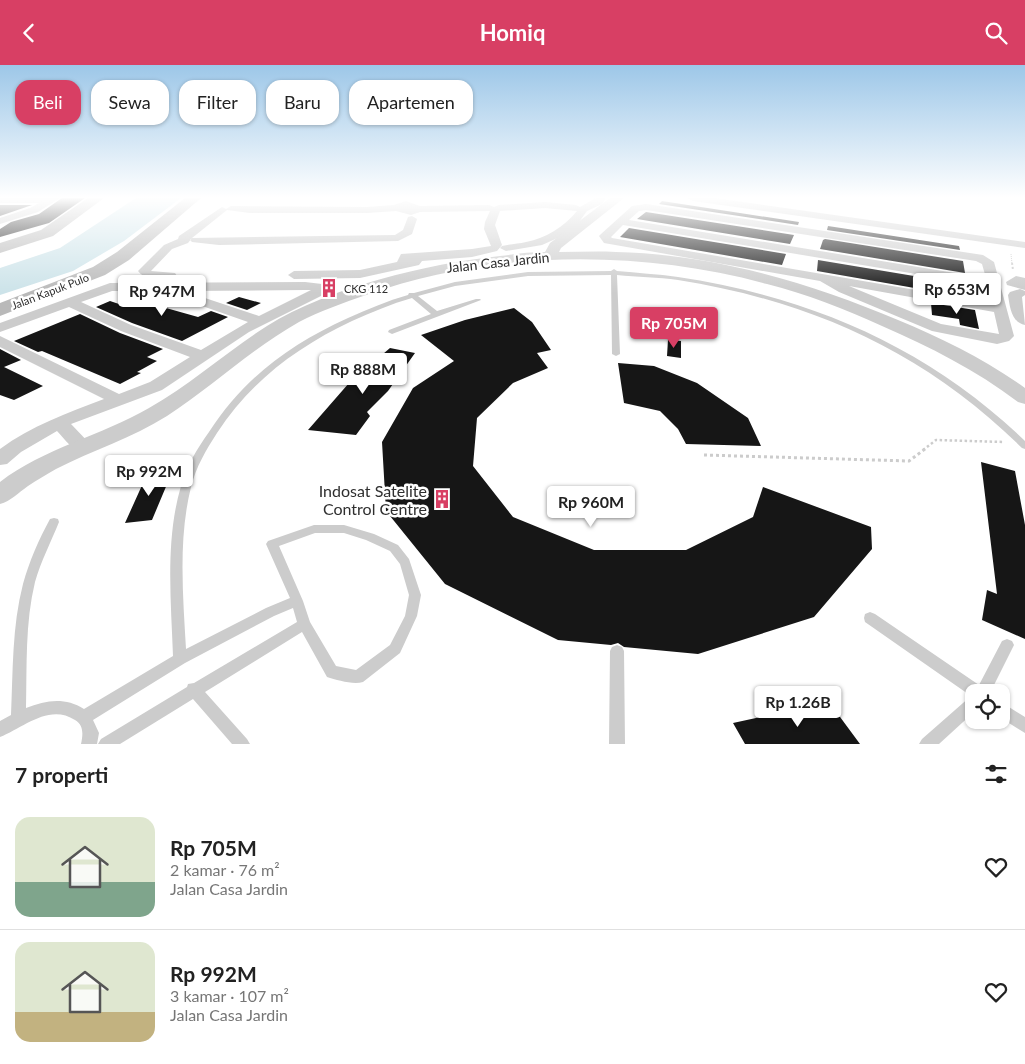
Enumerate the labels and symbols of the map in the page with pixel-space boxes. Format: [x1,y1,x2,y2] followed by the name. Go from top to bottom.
[446,248,550,276] street label: Jalan Casa Jardin
[9,270,91,312] street label: Jalan Kapuk Pulo
[911,273,1003,315] pin: Rp 653M
[116,275,208,317] pin: Rp 947M
[318,277,340,299] building icon: CKG 112
[344,282,388,295] place label: CKG 112
[628,307,720,349] pin: Rp 705M
[317,353,409,395] pin: Rp 888M
[103,455,195,497] pin: Rp 992M
[319,481,427,518] place label: Indosat Satelite Control Centre
[545,485,637,528] pin: Rp 960M
[431,488,453,510] building icon: Indosat Satelite Control Centre
[746,685,850,728] pin: Rp 1.26B

